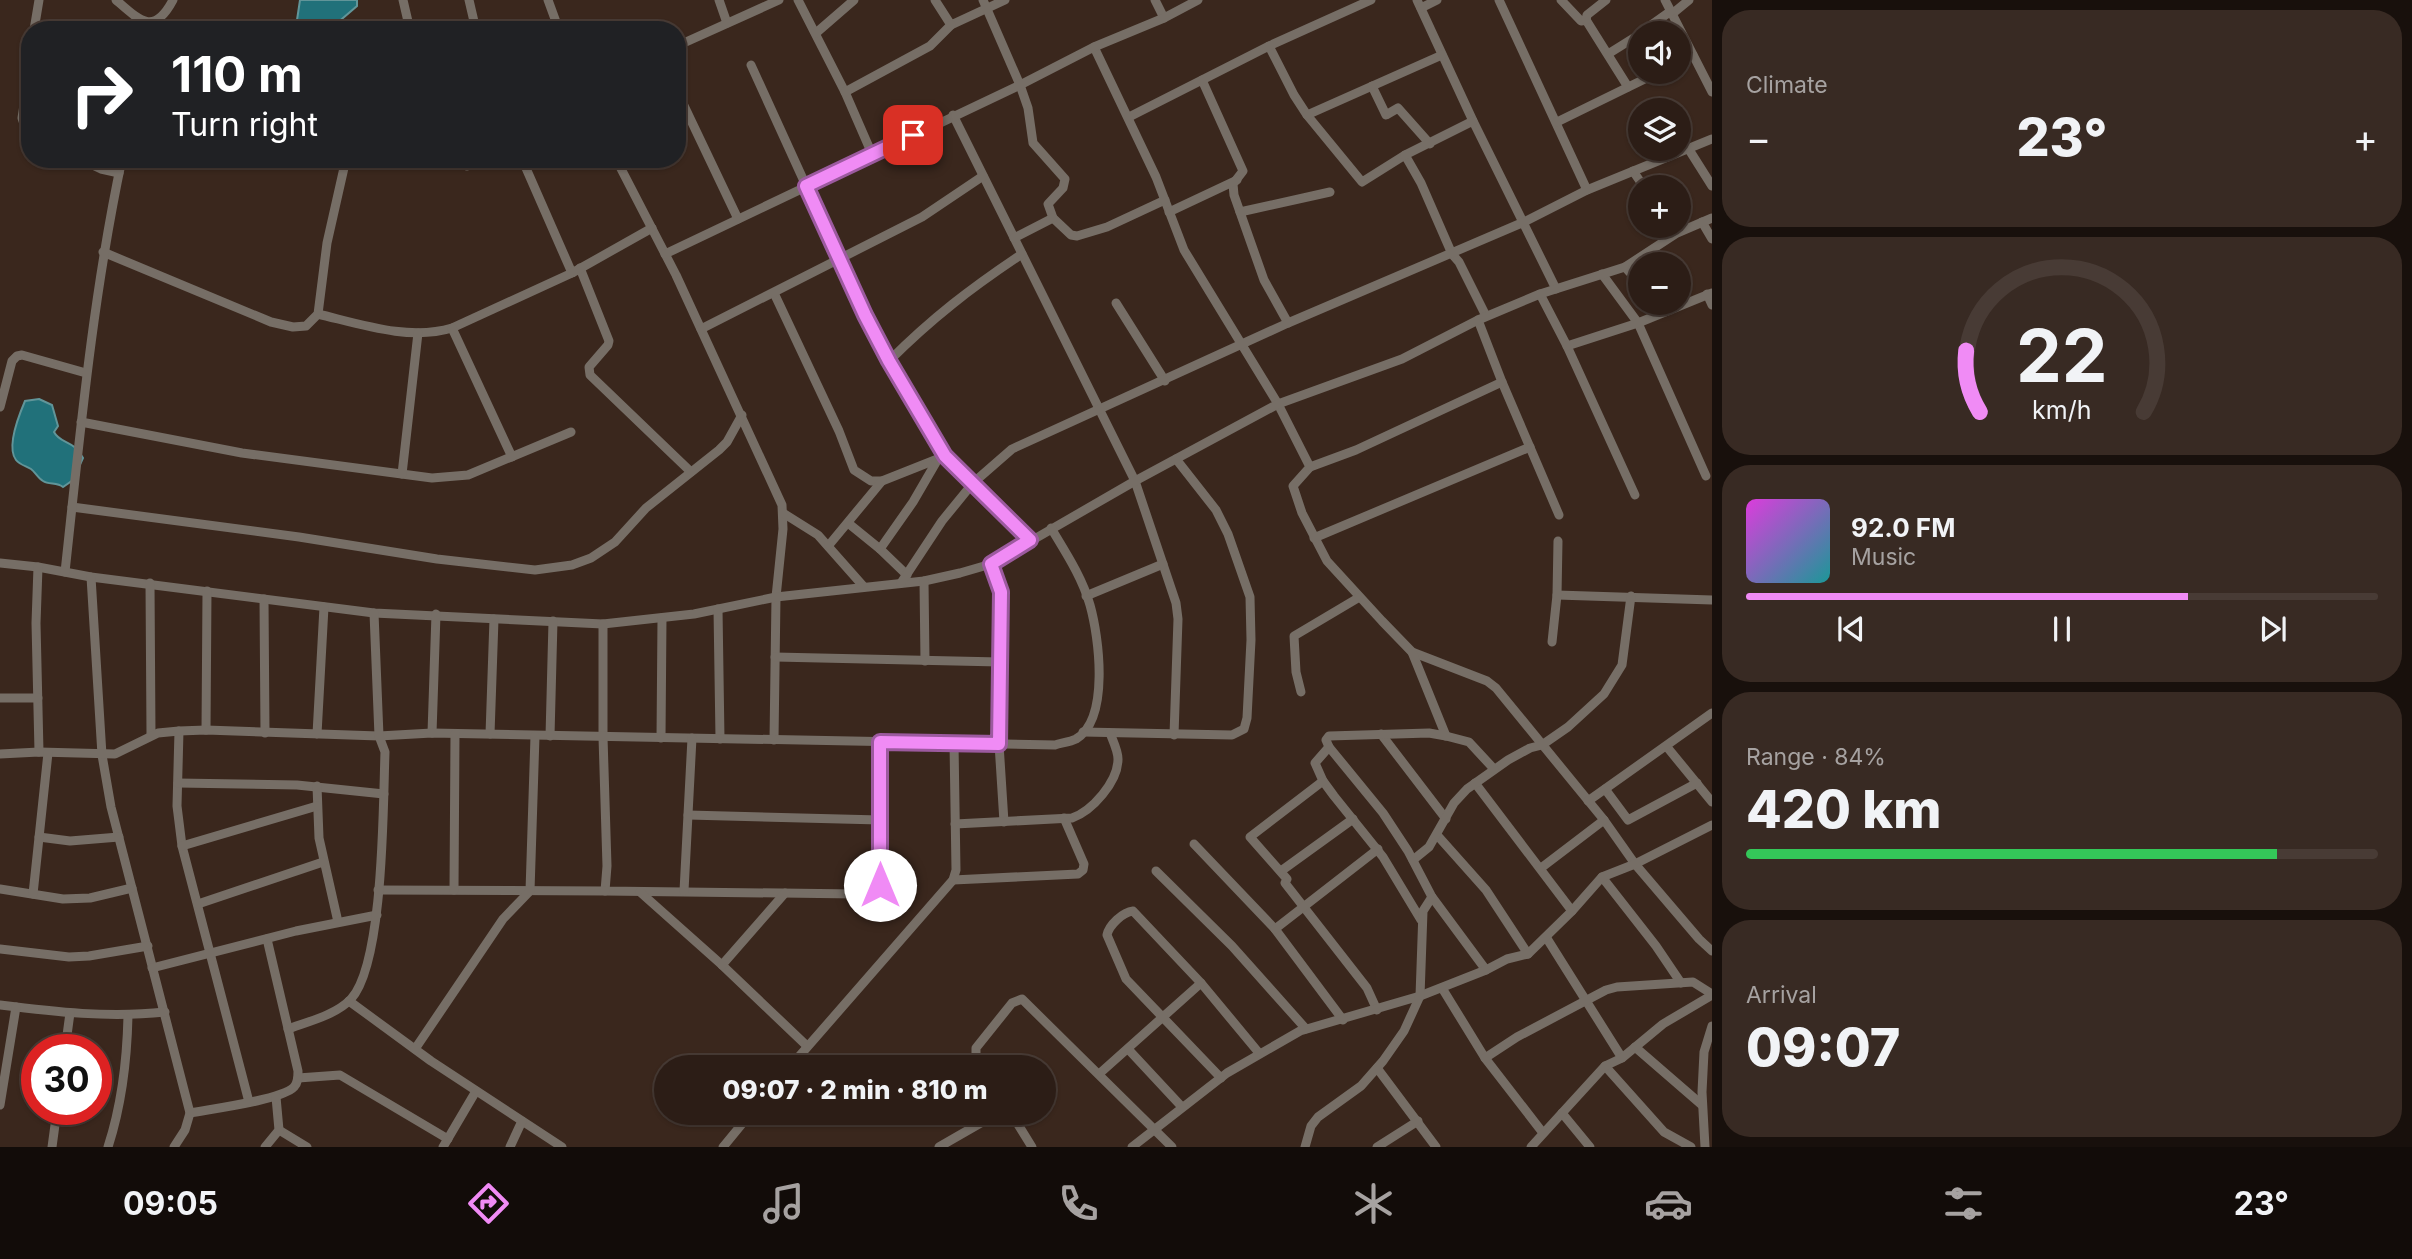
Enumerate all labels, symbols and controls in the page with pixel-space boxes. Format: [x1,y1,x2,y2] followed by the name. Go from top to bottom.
[1628,21,1691,315] map controls
[1628,21,1691,84] button: sound
[171,45,303,104] text: 110 m
[56,49,147,140] icon: right
[1746,71,1828,99] text: Climate
[1628,98,1691,161] button: layers
[171,105,318,144] text: Turn right
[883,105,943,165] pin
[2016,106,2108,169] text: 23°
[1746,115,1771,161] text: −
[2353,115,2378,161] text: +
[894,116,932,154] icon: arrive
[1628,175,1691,238] button: +
[1628,252,1691,315] button: −
[2016,312,2108,401] text: 22
[2032,395,2092,425] text: km/h
[1851,512,1955,543] text: 92.0 FM
[1851,543,1916,571] text: Music
[1832,610,1870,648] icon: previous
[2043,610,2081,648] icon: pause
[2254,610,2292,648] icon: next
[1746,743,1886,771] text: Range · 84%
[1746,778,1941,841] text: 420 km
[843,848,917,922] position arrow
[1746,981,1817,1009] text: Arrival
[1746,1016,1900,1079] text: 09:07
[21,1034,112,1125] speed limit sign: 30
[723,1074,988,1105] text: 09:07 · 2 min · 810 m
[464,1179,513,1228] icon: directions
[759,1179,808,1228] icon: music
[1054,1179,1103,1228] icon: phone
[1349,1179,1398,1228] icon: climate
[1644,1179,1693,1228] icon: car
[1939,1179,1988,1228] icon: filters
[123,1184,218,1223] text: 09:05
[2234,1184,2289,1223] text: 23°

